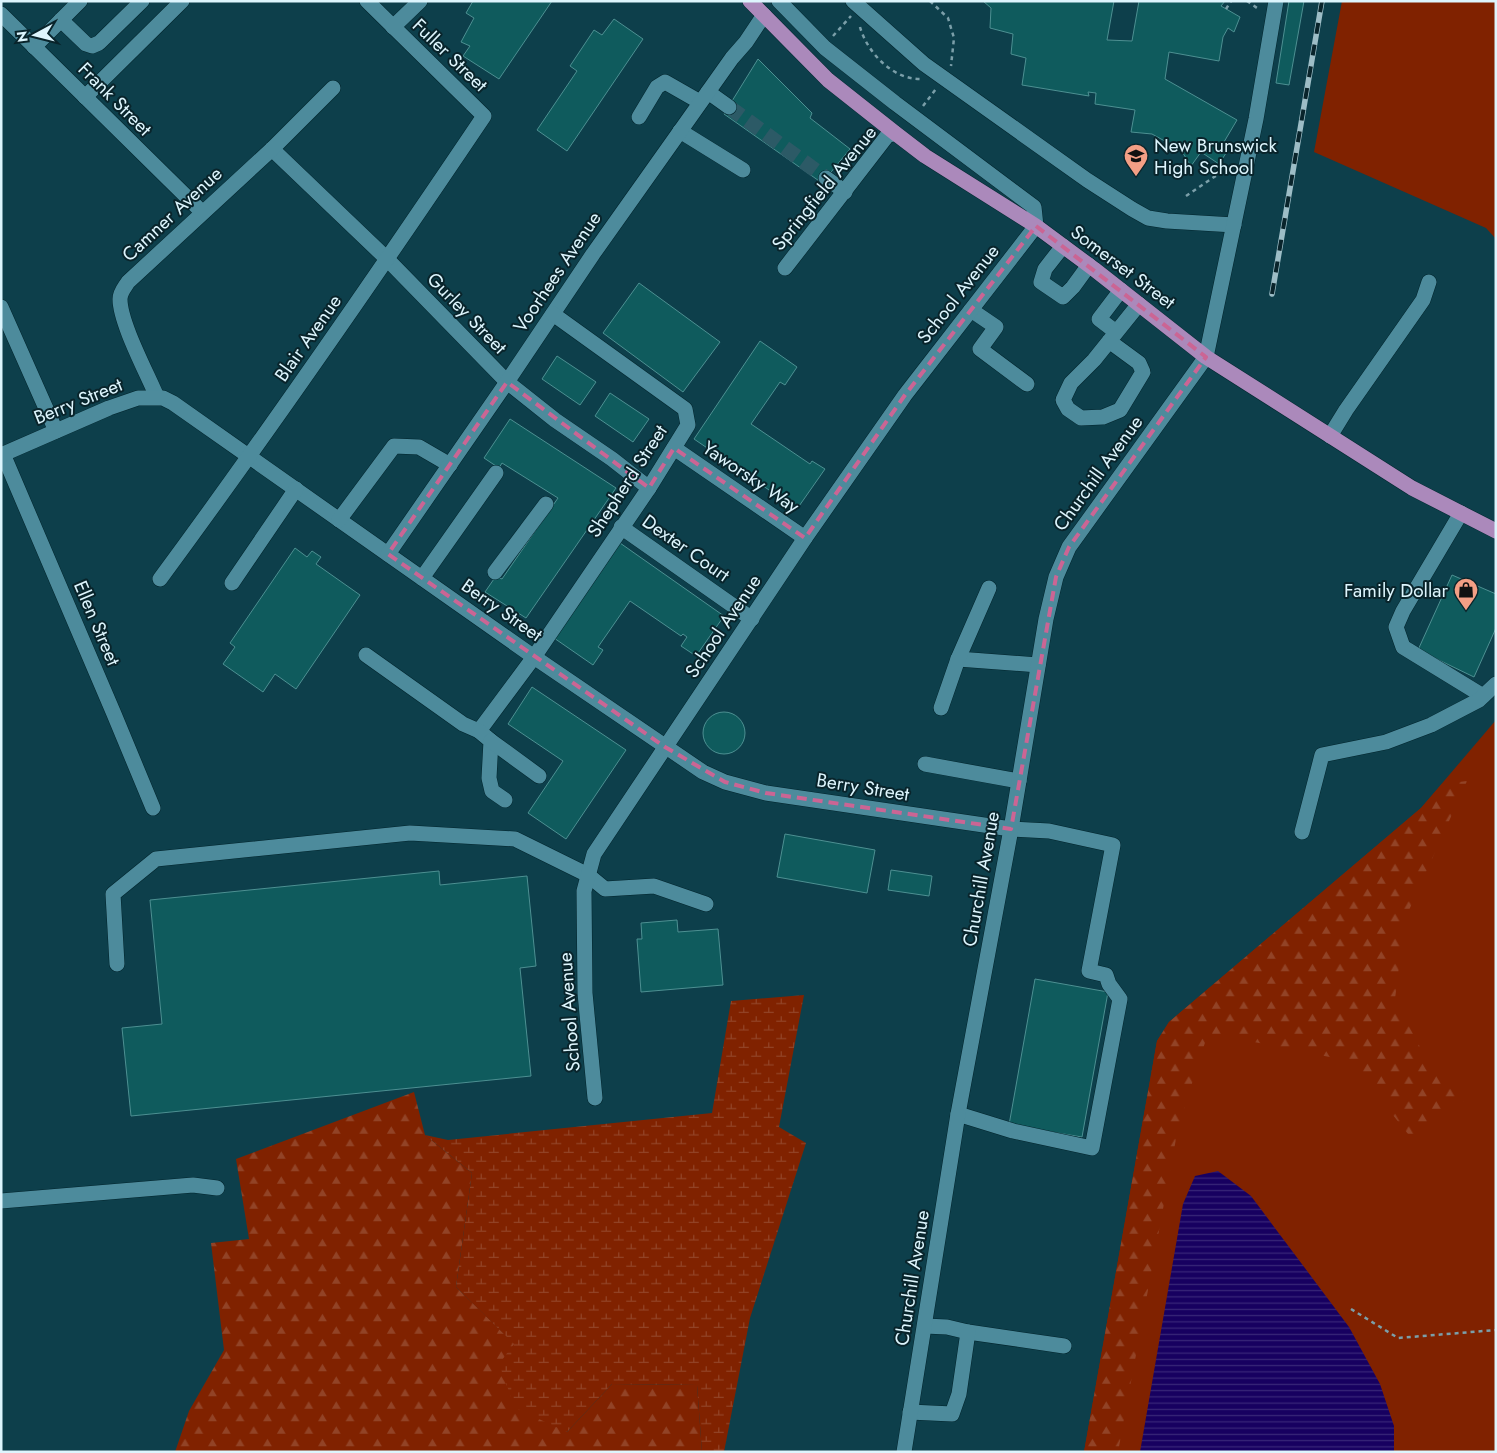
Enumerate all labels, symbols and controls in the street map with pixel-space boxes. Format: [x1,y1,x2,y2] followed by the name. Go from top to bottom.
[10,10,60,60] north arrow
[406,12,494,98] street label: Fuller Street
[11,30,33,43] text: N
[72,56,158,142] street label: Frank Street
[765,120,883,256] street label: Springfield Avenue
[1154,132,1277,181] place label: New Brunswick High School
[1123,143,1149,177] school or university icon: New Brunswick High School
[116,160,228,268] street label: Camner Avenue
[507,206,608,338] street label: Voorhees Avenue
[1065,219,1181,316] street label: Somerset Street
[911,238,1006,349] street label: School Avenue
[421,266,513,360] street label: Gurley Street
[268,289,348,387] street label: Blair Avenue
[30,371,127,431] street label: Berry Street
[1047,410,1149,536] street label: Churchill Avenue
[581,419,674,543] street label: Shepherd Street
[697,434,806,520] street label: Yaworsky Way
[637,508,736,588] street label: Dexter Court
[678,569,768,683] street label: School Avenue
[456,572,548,648] street label: Berry Street
[67,576,127,670] street label: Ellen Street
[1344,577,1448,604] place label: Family Dollar
[1453,577,1479,611] shop icon: Family Dollar
[815,766,912,808] street label: Berry Street
[956,809,1006,949] street label: Churchill Avenue
[551,951,587,1073] street label: School Avenue
[888,1208,936,1348] street label: Churchill Avenue

